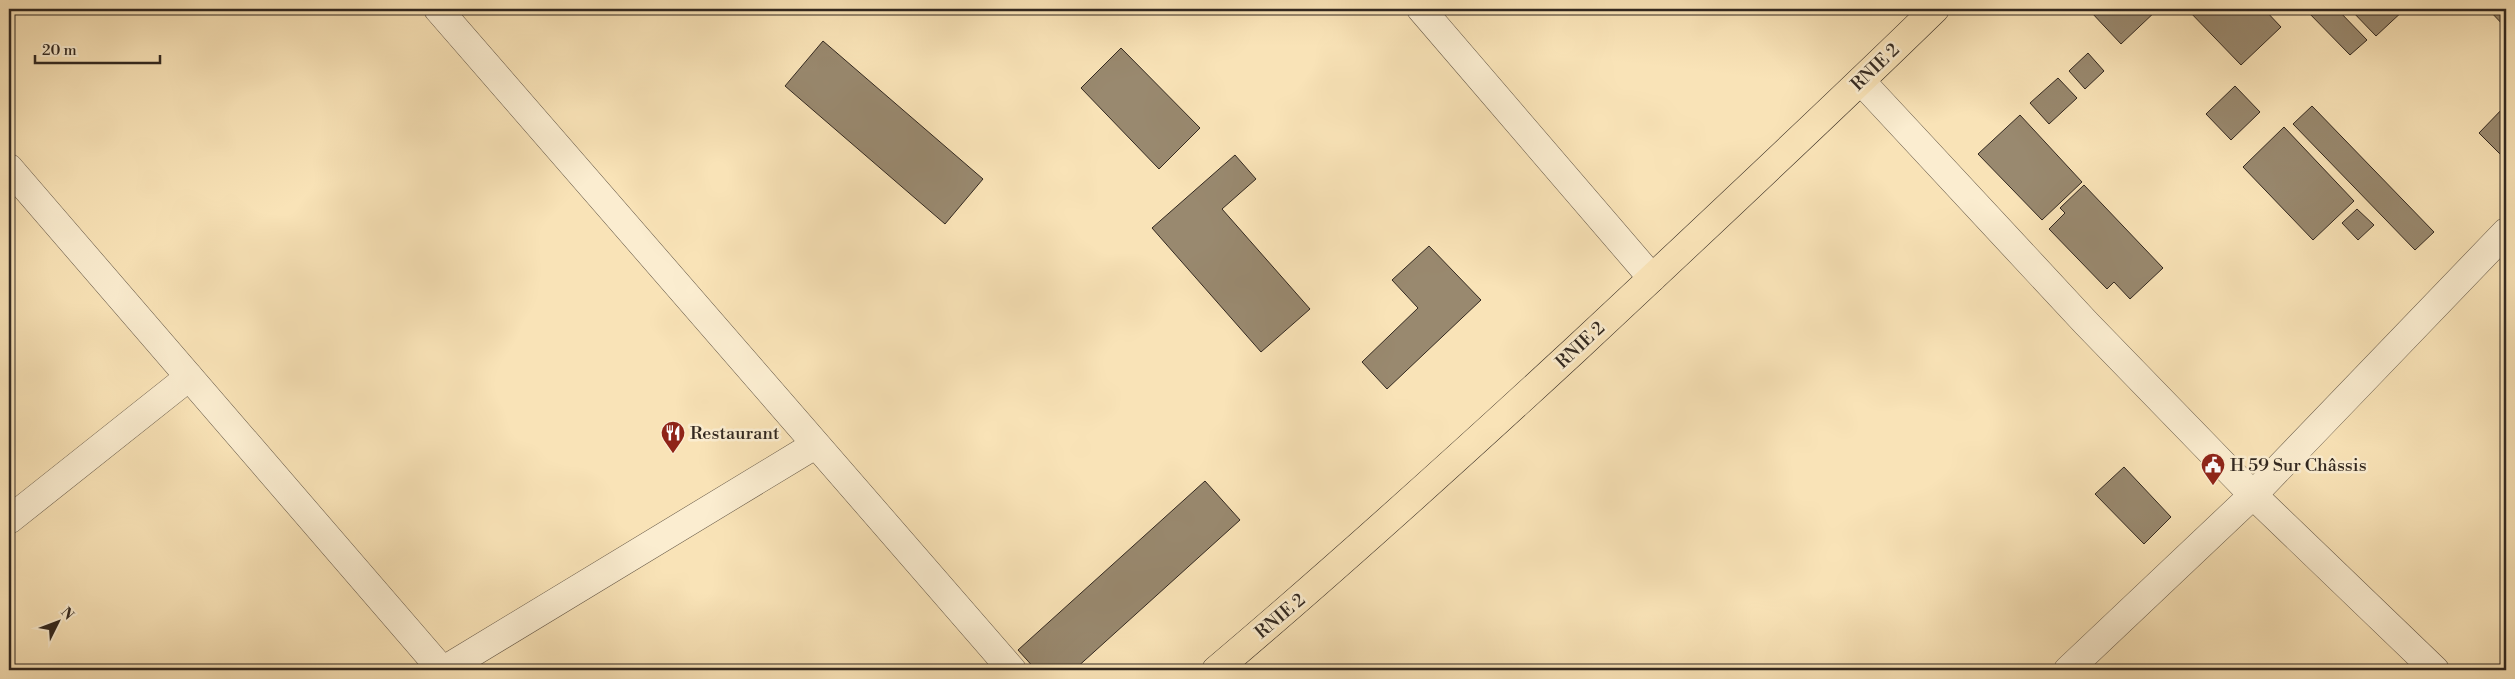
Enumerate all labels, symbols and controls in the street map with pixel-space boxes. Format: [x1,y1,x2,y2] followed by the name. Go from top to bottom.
[35,32,160,64] scale bar
[1846,39,1905,96] street label: RNIE 2
[42,41,77,60] text: 20 m
[1551,317,1610,374] street label: RNIE 2
[660,420,686,454] restaurant icon: Restaurant
[690,422,780,445] place label: Restaurant
[2200,452,2226,486] public building icon: H 59 Sur Châssis
[2230,454,2367,477] place label: H 59 Sur Châssis
[1250,589,1310,644] street label: RNIE 2
[32,596,82,646] north arrow
[57,604,77,624] text: N

